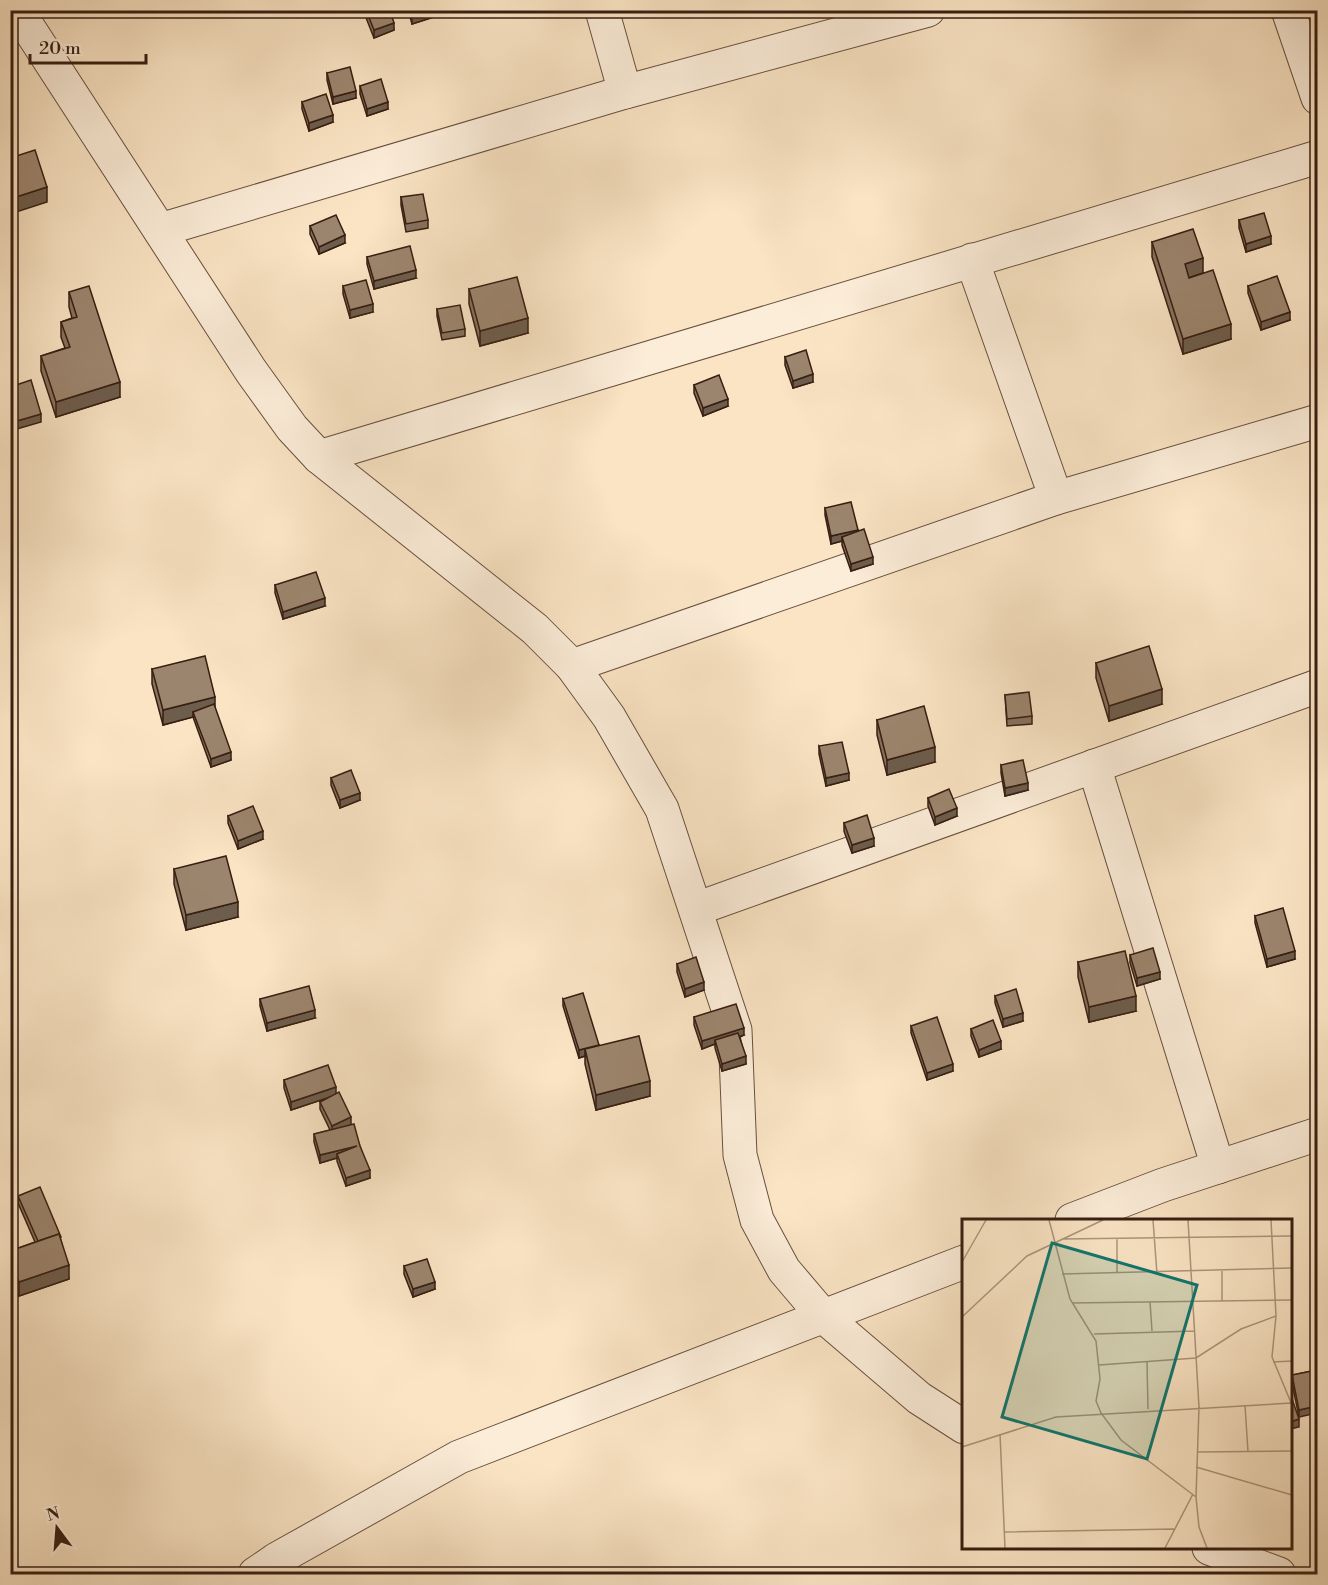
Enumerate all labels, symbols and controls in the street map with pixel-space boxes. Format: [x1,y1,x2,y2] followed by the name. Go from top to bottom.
[30,27,146,65] scale bar
[39,37,81,60] text: 20 m
[962,1219,1292,1549] inset map
[27,1498,87,1558] north arrow
[44,1503,62,1526] text: N

